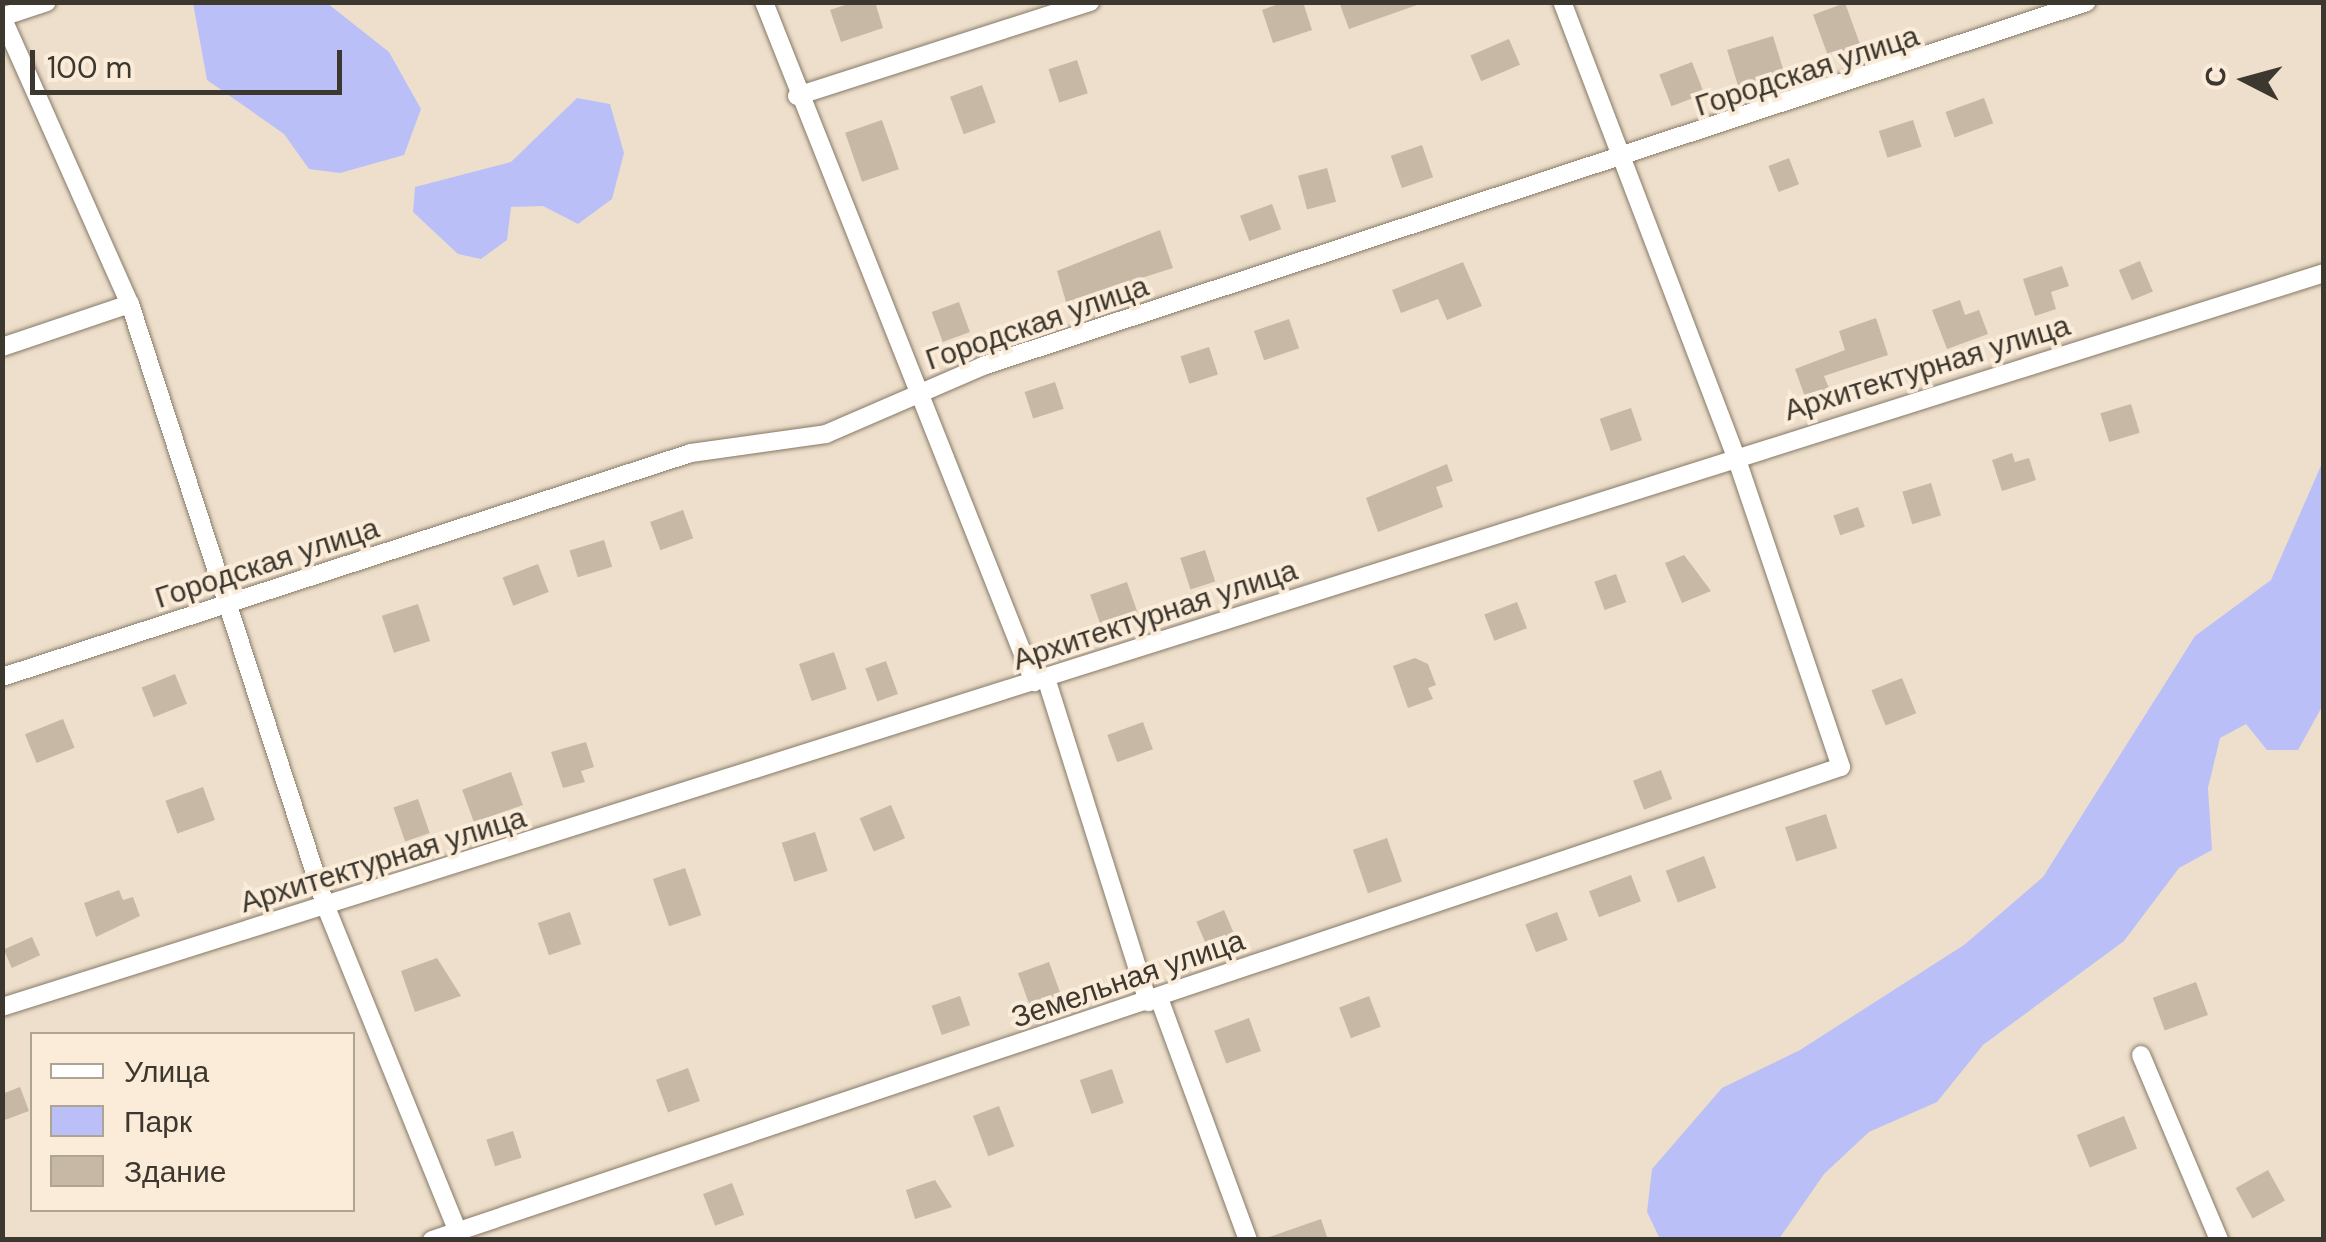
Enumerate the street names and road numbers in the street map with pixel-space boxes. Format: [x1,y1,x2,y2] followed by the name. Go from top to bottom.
[1690,18,1924,124] street label: Городская улица
[921,268,1153,378] street label: Городская улица
[1780,307,2074,429] street label: Архитектурная улица
[150,510,384,616] street label: Городская улица
[1008,552,1302,678] street label: Архитектурная улица
[236,799,530,921] street label: Архитектурная улица
[1007,922,1249,1036] street label: Земельная улица

